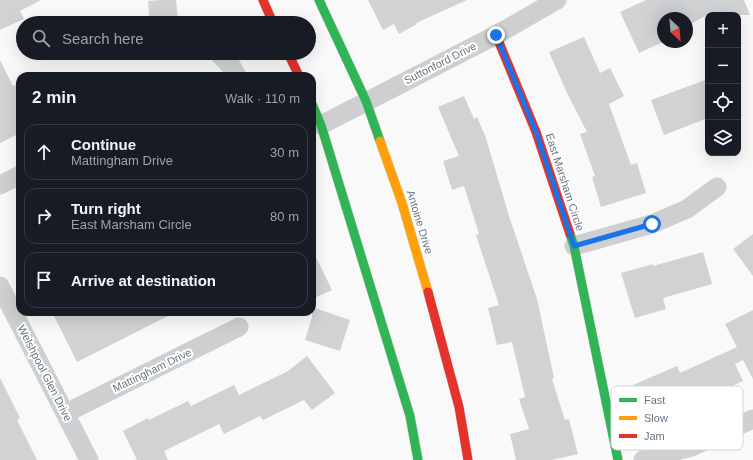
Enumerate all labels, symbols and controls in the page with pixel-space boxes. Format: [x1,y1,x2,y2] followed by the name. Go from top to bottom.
[657,12,693,48] north arrow
[705,12,741,156] map controls
[705,12,741,48] button: +
[16,16,316,60] search box
[487,26,505,44] route end
[30,27,52,49] icon: search
[62,30,144,47] text: Search here
[402,40,478,86] street label: Suttonford Drive
[705,48,741,84] button: −
[705,84,741,120] button: locate
[32,88,76,107] text: 2 min
[225,91,300,106] text: Walk · 110 m
[705,120,741,156] button: layers
[544,132,586,232] street label: East Marsham Circle
[71,136,136,153] text: Continue
[33,141,55,163] icon: ahead
[270,145,299,160] text: 30 m
[71,153,173,168] text: Mattingham Drive
[405,189,435,255] street label: Antoine Drive
[71,200,141,217] text: Turn right
[33,205,55,227] icon: right
[270,209,299,224] text: 80 m
[643,215,661,233] route start
[71,217,192,232] text: East Marsham Circle
[33,269,55,291] icon: arrive
[71,272,216,289] text: Arrive at destination
[16,323,74,423] street label: Welshpool Glen Drive
[111,346,193,394] street label: Mattingham Drive
[611,386,743,450] legend
[644,394,665,406] text: Fast
[644,412,668,424] text: Slow
[644,430,665,442] text: Jam

